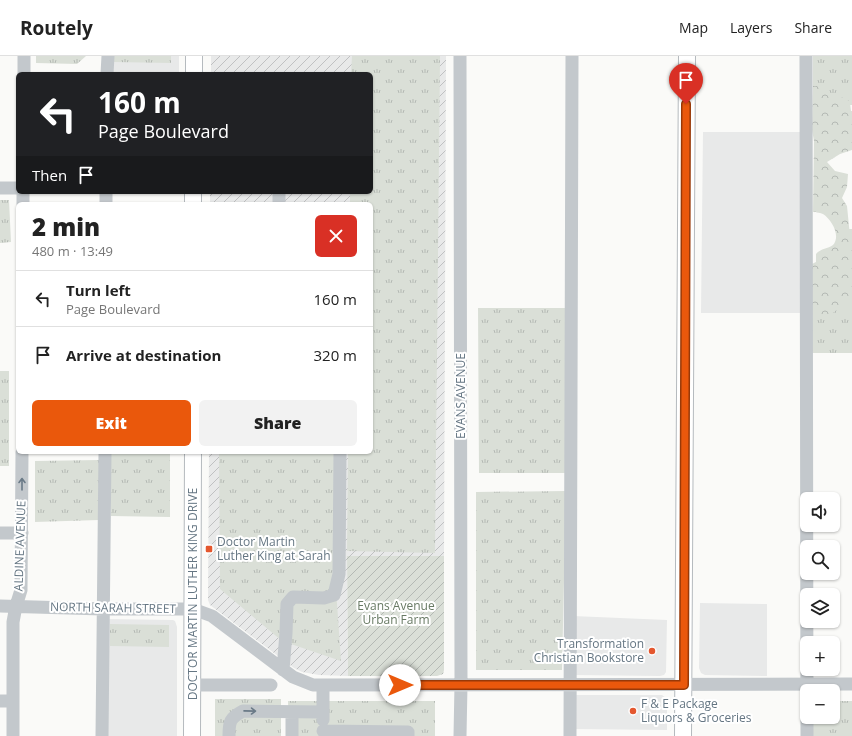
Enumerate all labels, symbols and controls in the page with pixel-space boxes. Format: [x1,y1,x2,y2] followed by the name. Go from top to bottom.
[20,15,93,41] text: Routely
[679,18,708,37] text: Map
[730,18,772,37] text: Layers
[794,18,832,37] text: Share
[669,63,703,104] pin
[675,69,697,91] icon: arrive
[98,83,181,121] text: 160 m
[32,88,84,140] icon: left
[98,119,229,143] text: Page Boulevard
[75,164,97,186] icon: arrive
[32,165,67,185] text: Then
[32,210,100,243] text: 2 min
[315,215,357,257] button: close
[32,242,113,260] text: 480 m · 13:49
[66,280,131,300] text: Turn left
[32,288,54,310] icon: left
[313,289,357,309] text: 160 m
[66,300,161,318] text: Page Boulevard
[32,344,54,366] icon: arrive
[66,345,221,365] text: Arrive at destination
[313,345,357,365] text: 320 m
[452,353,469,439] street label: EVANS AVENUE
[32,400,191,446] button: Exit
[199,400,357,446] button: Share
[18,478,26,491] one-way arrow
[184,488,201,700] street label: DOCTOR MARTIN LUTHER KING DRIVE
[800,492,840,724] map controls
[800,492,840,532] button: sound
[9,500,30,592] street label: ALDINE AVENUE
[217,533,331,564] place label: Doctor Martin Luther King at Sarah
[800,540,840,580] button: search
[204,544,214,554] marker: Doctor Martin Luther King at Sarah
[800,588,840,628] button: layers
[357,597,435,628] park label: Evans Avenue Urban Farm
[50,598,177,617] street label: NORTH SARAH STREET
[534,635,644,666] place label: Transformation Christian Bookstore
[800,636,840,676] button: +
[647,646,657,656] marker: Transformation Christian Bookstore
[379,664,421,706] position arrow
[800,684,840,724] button: −
[641,695,752,726] place label: F & E Package Liquors & Groceries
[628,706,638,716] marker: F & E Package Liquors & Groceries
[243,707,256,715] one-way arrow

